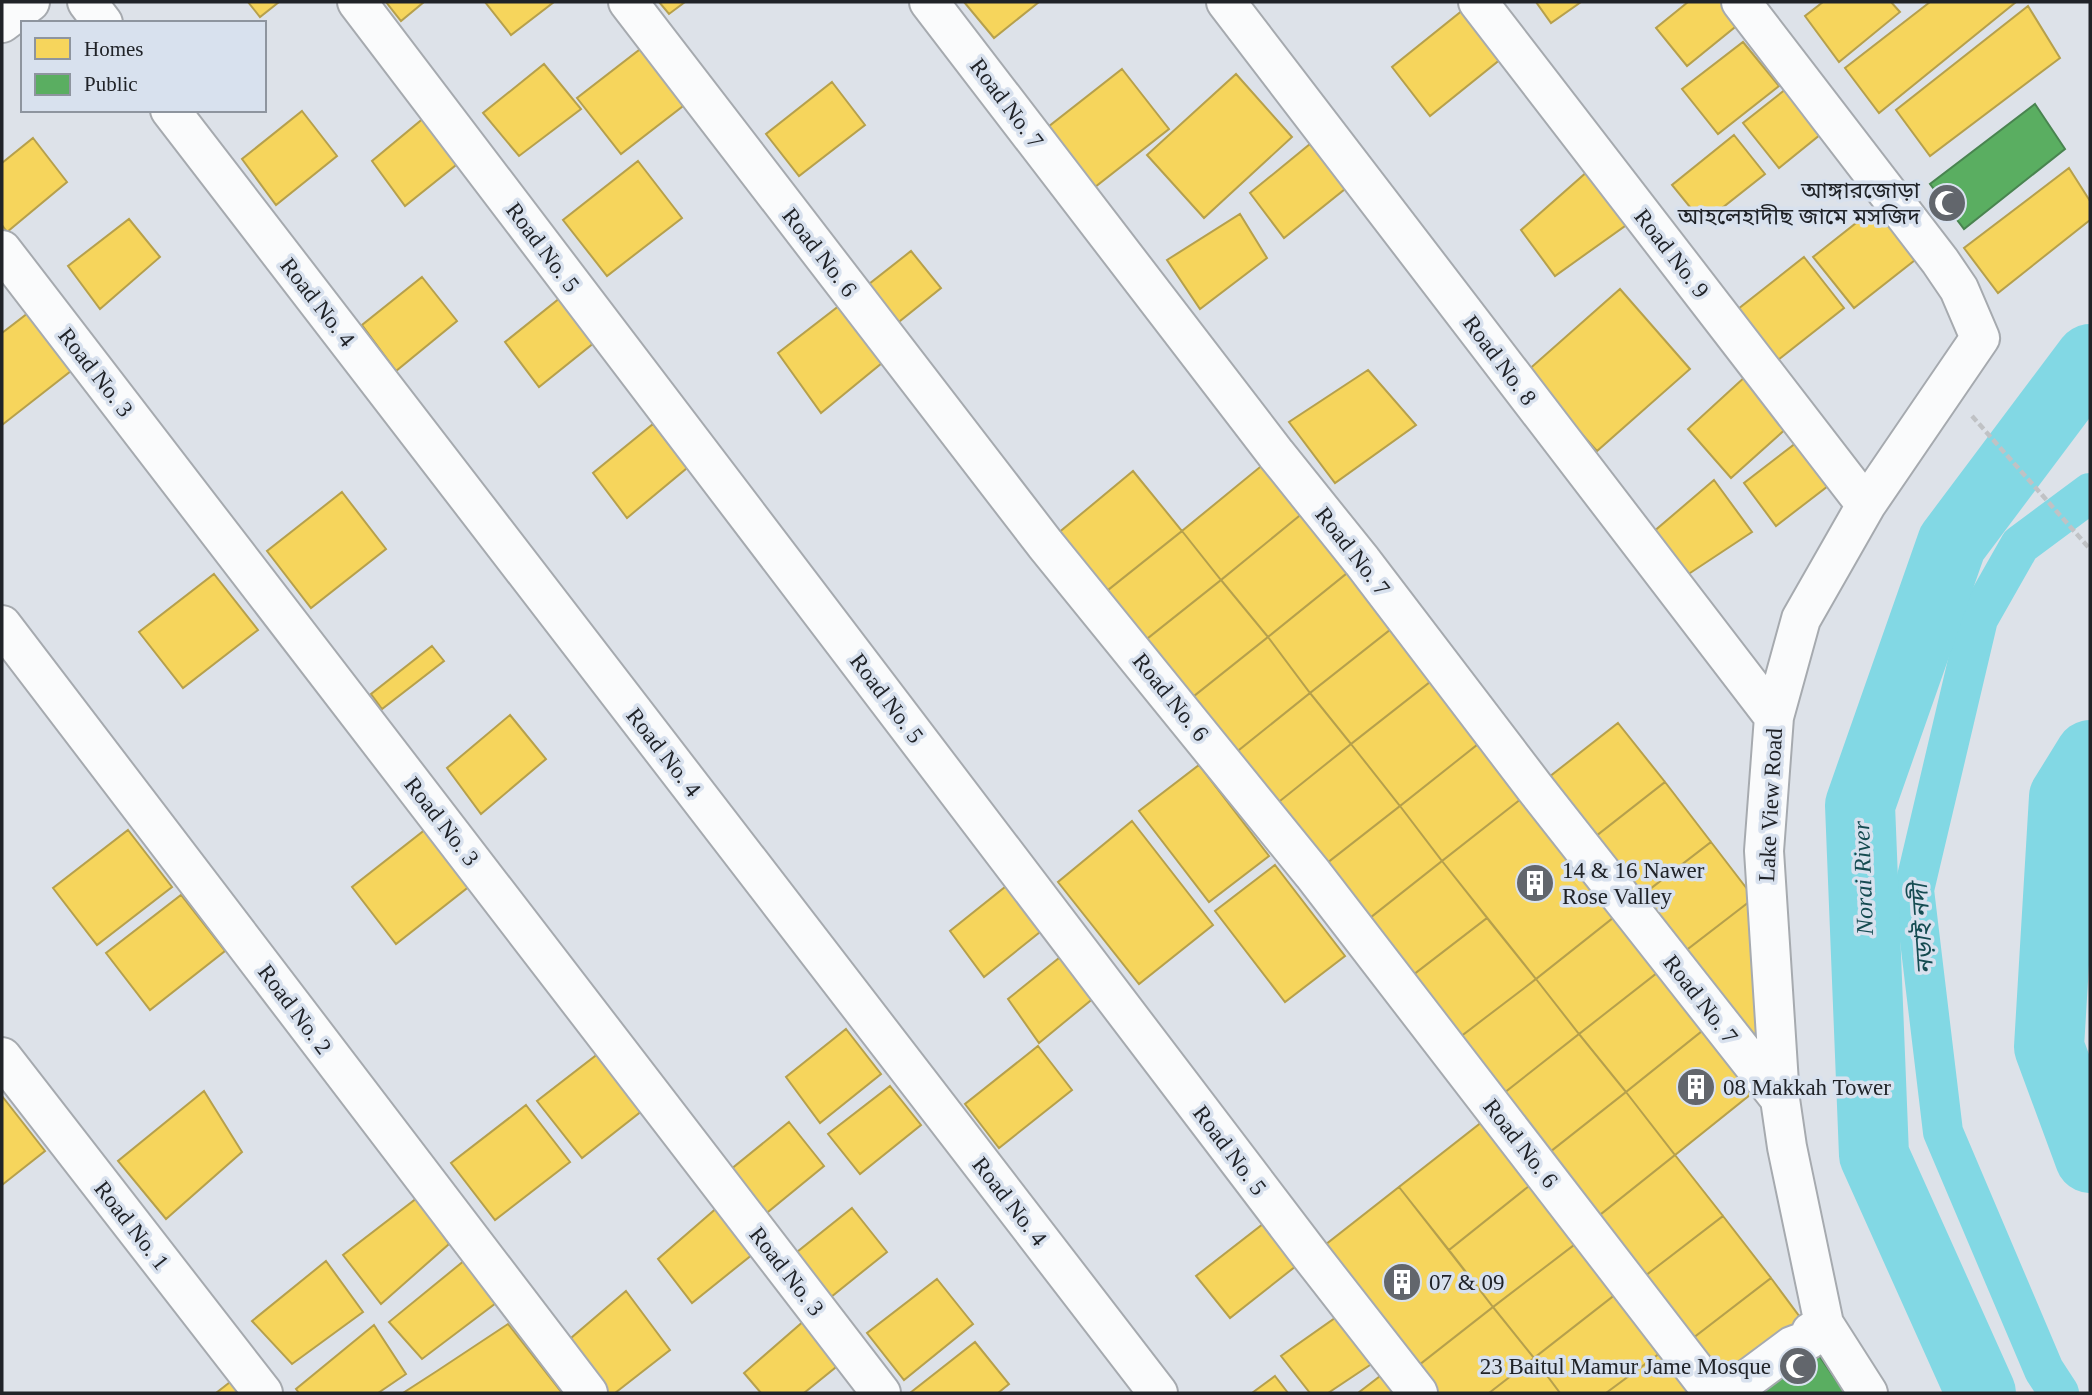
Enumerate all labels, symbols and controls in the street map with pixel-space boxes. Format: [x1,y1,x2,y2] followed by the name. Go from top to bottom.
[21,21,266,112] legend
[84,37,144,61] text: Homes
[965,54,1048,153] street label: Road No. 7
[84,72,138,96] text: Public
[1677,178,1921,229] place label: আঙ্গারজোড়া আহলেহাদীছ জামে মসজিদ
[1926,182,1968,224] mosque icon: আঙ্গারজোড়া আহলেহাদীছ জামে মসজিদ
[501,198,584,297] street label: Road No. 5
[777,203,862,302] street label: Road No. 6
[1629,204,1714,303] street label: Road No. 9
[275,253,360,352] street label: Road No. 4
[1458,311,1541,410] street label: Road No. 8
[53,323,138,422] street label: Road No. 3
[1310,502,1395,601] street label: Road No. 7
[1128,648,1213,746] street label: Road No. 6
[845,649,928,748] street label: Road No. 5
[621,703,706,802] street label: Road No. 4
[1754,727,1787,883] street label: Lake View Road
[399,772,484,871] street label: Road No. 3
[1848,820,1878,936] water label: Norai River
[1562,858,1705,909] place label: 14 & 16 Nawer Rose Valley
[1514,862,1556,904] building icon: 14 & 16 Nawer Rose Valley
[1905,878,1938,975] water label: নড়াই নদী
[1658,950,1743,1049] street label: Road No. 7
[253,960,336,1059] street label: Road No. 2
[1675,1066,1717,1108] building icon: 08 Makkah Tower
[1723,1075,1891,1100] place label: 08 Makkah Tower
[1478,1094,1563,1193] street label: Road No. 6
[1188,1101,1271,1200] street label: Road No. 5
[967,1152,1052,1251] street label: Road No. 4
[89,1176,174,1275] street label: Road No. 1
[744,1222,829,1321] street label: Road No. 3
[1381,1261,1423,1303] building icon: 07 & 09
[1429,1270,1504,1295] place label: 07 & 09
[1777,1345,1819,1387] mosque icon: 23 Baitul Mamur Jame Mosque
[1480,1354,1771,1379] place label: 23 Baitul Mamur Jame Mosque

